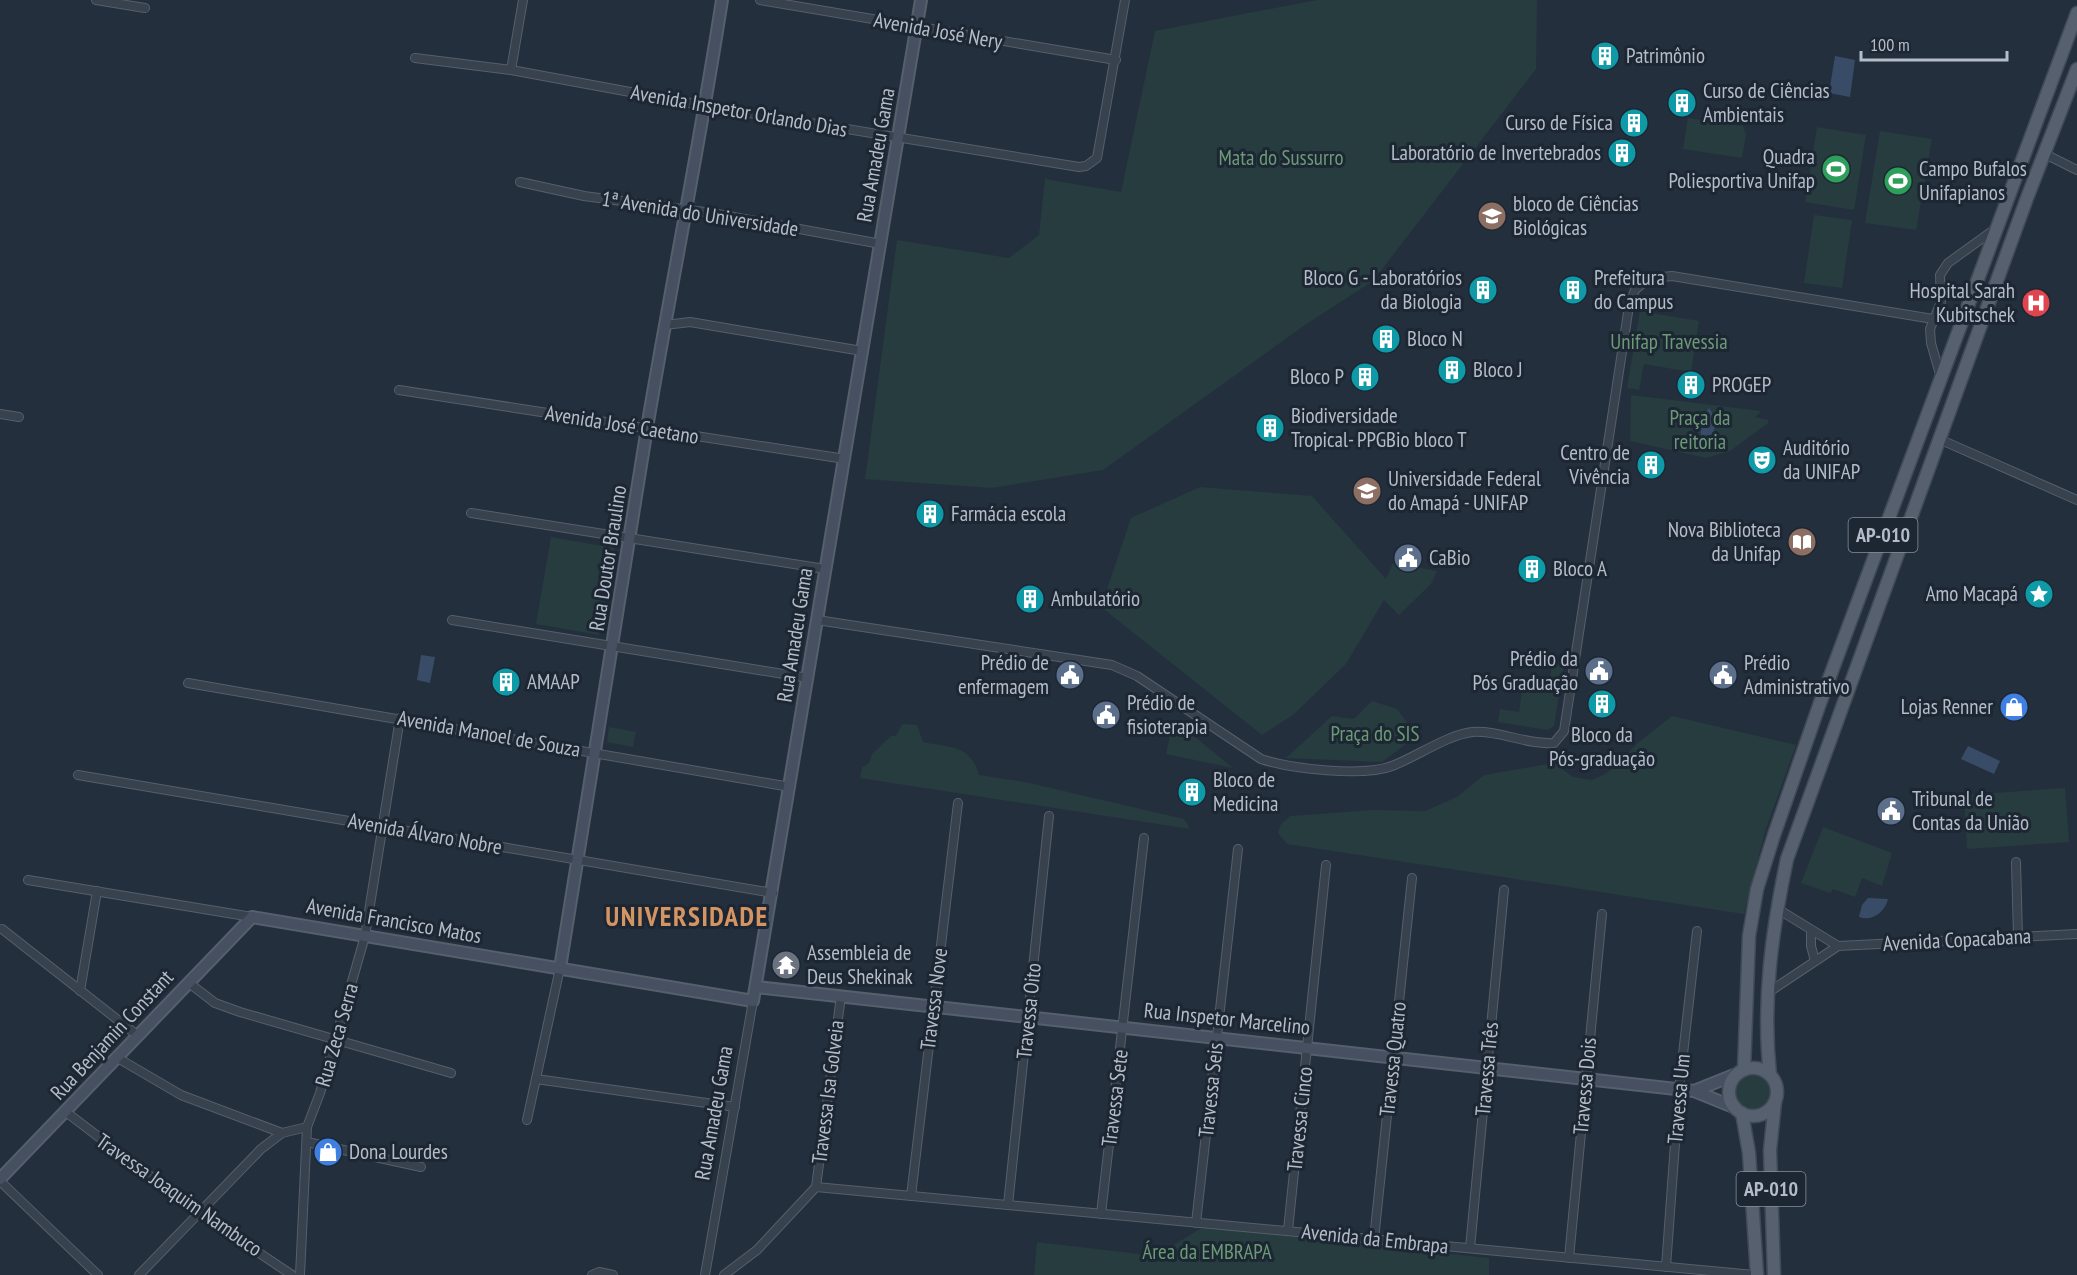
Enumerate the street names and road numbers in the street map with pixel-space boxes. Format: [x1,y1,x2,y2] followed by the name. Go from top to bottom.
[872,6,1004,55] street label: Avenida José Nery
[629,78,849,143] street label: Avenida Inspetor Orlando Dias
[850,86,901,224] street label: Rua Amadeu Gama
[600,185,800,242] street label: 1ª Avenida do Universidade
[543,399,701,450] street label: Avenida José Caetano
[583,483,632,633] street label: Rua Doutor Braulino
[1848,518,1918,552] road number: AP-010
[771,566,818,704] street label: Rua Amadeu Gama
[396,704,583,763] street label: Avenida Manoel de Souza
[346,807,504,860] street label: Avenida Álvaro Nobre
[304,892,484,949] street label: Avenida Francisco Matos
[1882,922,2032,957] street label: Avenida Copacabana
[914,946,953,1052] street label: Travessa Nove
[1010,962,1047,1060] street label: Travessa Oito
[44,964,179,1105] street label: Rua Benjamin Constant
[309,980,364,1090] street label: Rua Zeca Serra
[1143,996,1312,1041] street label: Rua Inspetor Marcelino
[1373,1000,1412,1118] street label: Travessa Quatro
[805,1019,850,1165] street label: Travessa Isa Golveia
[1469,1021,1504,1117] street label: Travessa Três
[1567,1036,1602,1136] street label: Travessa Dois
[1192,1041,1229,1139] street label: Travessa Seis
[688,1044,739,1182] street label: Rua Amadeu Gama
[1095,1048,1134,1148] street label: Travessa Sete
[1661,1053,1696,1145] street label: Travessa Um
[1281,1065,1318,1173] street label: Travessa Cinco
[91,1127,268,1262] street label: Travessa Joaquim Nambuco
[1736,1172,1806,1206] road number: AP-010
[1300,1217,1450,1260] street label: Avenida da Embrapa

